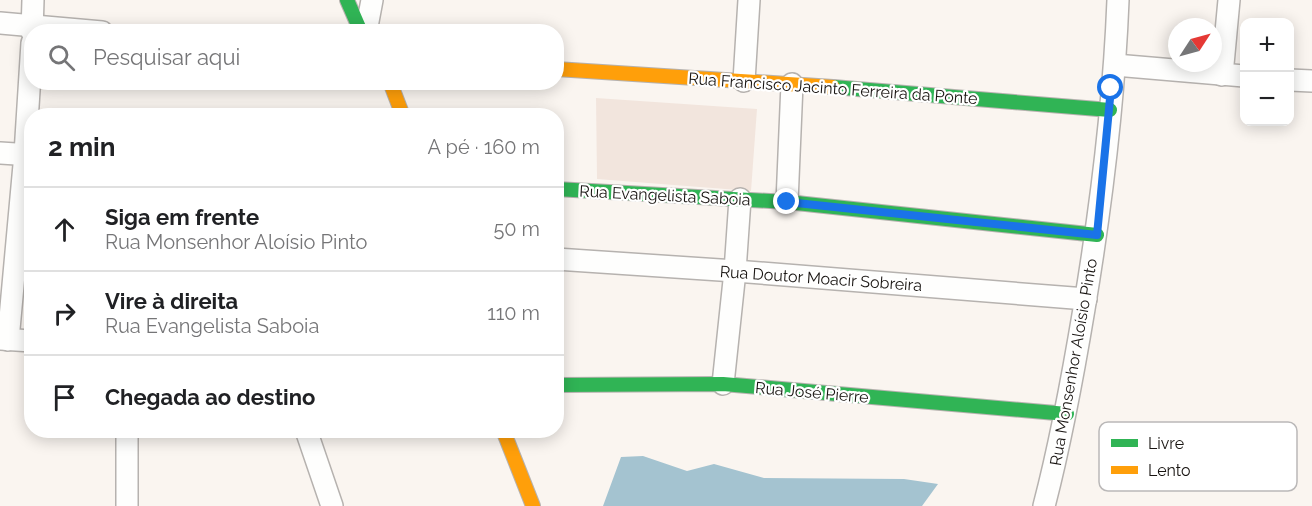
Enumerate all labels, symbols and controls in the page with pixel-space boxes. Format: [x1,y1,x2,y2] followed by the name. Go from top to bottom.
[1168,18,1222,72] north arrow
[1240,18,1294,126] map controls
[1240,18,1294,72] button: +
[24,24,564,90] search box
[45,41,78,74] icon: search
[93,44,240,70] text: Pesquisar aqui
[688,69,978,108] street label: Rua Francisco Jacinto Ferreira da Ponte
[1240,72,1294,126] button: −
[1097,74,1123,100] route start
[48,132,115,162] text: 2 min
[428,135,540,159] text: A pé · 160 m
[579,182,751,209] street label: Rua Evangelista Saboia
[773,188,799,214] route end
[105,204,259,230] text: Siga em frente
[48,213,81,246] icon: ahead
[493,217,540,241] text: 50 m
[105,230,367,254] text: Rua Monsenhor Aloísio Pinto
[1046,257,1101,467] street label: Rua Monsenhor Aloísio Pinto
[719,262,923,295] street label: Rua Doutor Moacir Sobreira
[105,288,238,314] text: Vire à direita
[48,297,81,330] icon: right
[487,301,540,325] text: 110 m
[105,314,319,338] text: Rua Evangelista Saboia
[755,378,869,407] street label: Rua José Pierre
[48,381,81,414] icon: arrive
[105,384,315,410] text: Chegada ao destino
[1099,422,1297,491] legend
[1148,434,1184,453] text: Livre
[1148,461,1191,480] text: Lento

